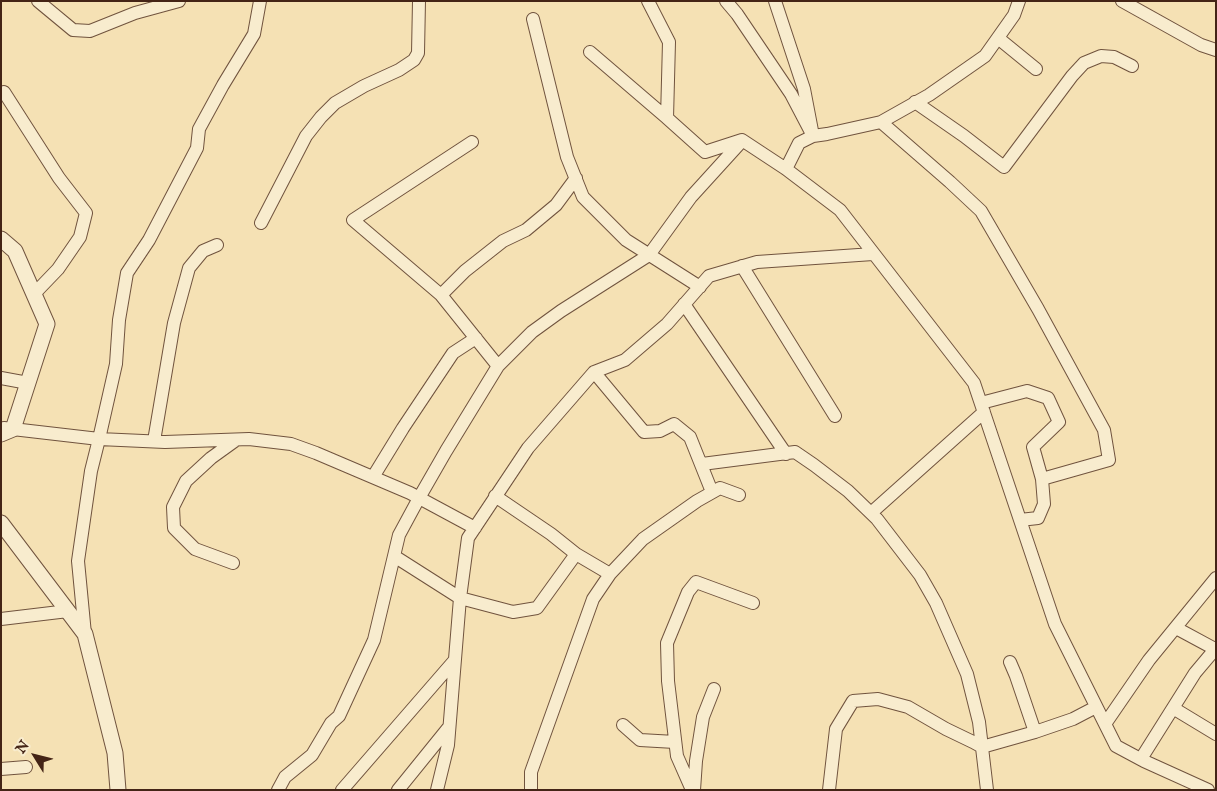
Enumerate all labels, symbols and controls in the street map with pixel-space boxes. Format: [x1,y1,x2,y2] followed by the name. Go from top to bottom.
[10,731,60,781] north arrow
[12,737,34,757] text: N

